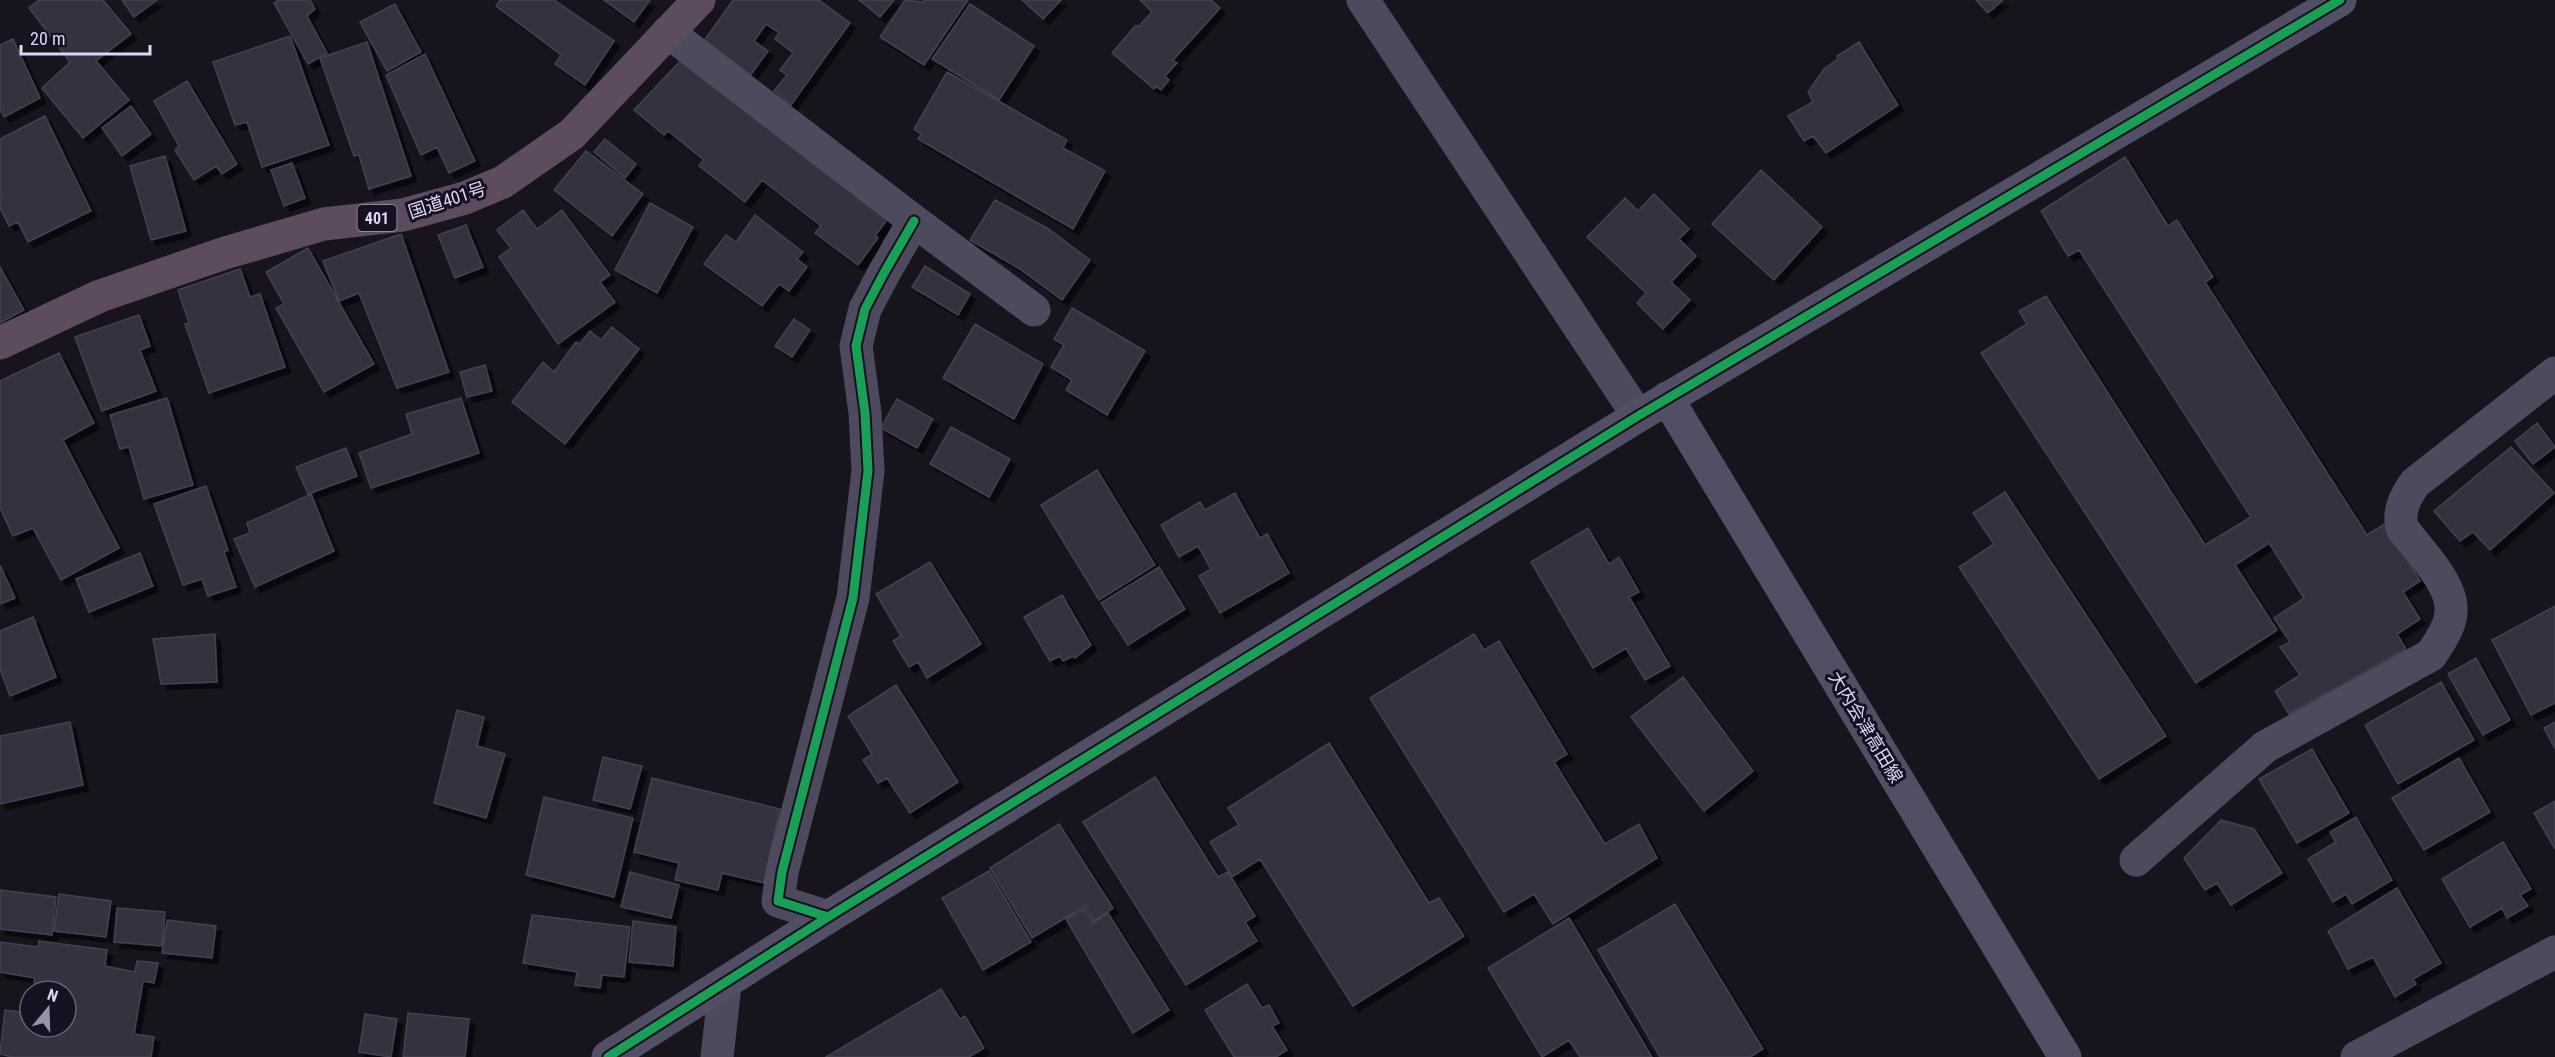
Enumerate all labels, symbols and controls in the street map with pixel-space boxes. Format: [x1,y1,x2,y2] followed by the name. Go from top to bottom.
[21,18,150,56] scale bar
[30,28,65,49] text: 20 m
[405,178,489,222] street label: 国道401号
[358,205,397,231] road number: 401
[1825,668,1907,786] street label: 大内会津高田線
[18,979,78,1039] north arrow
[45,985,60,1006] text: N

